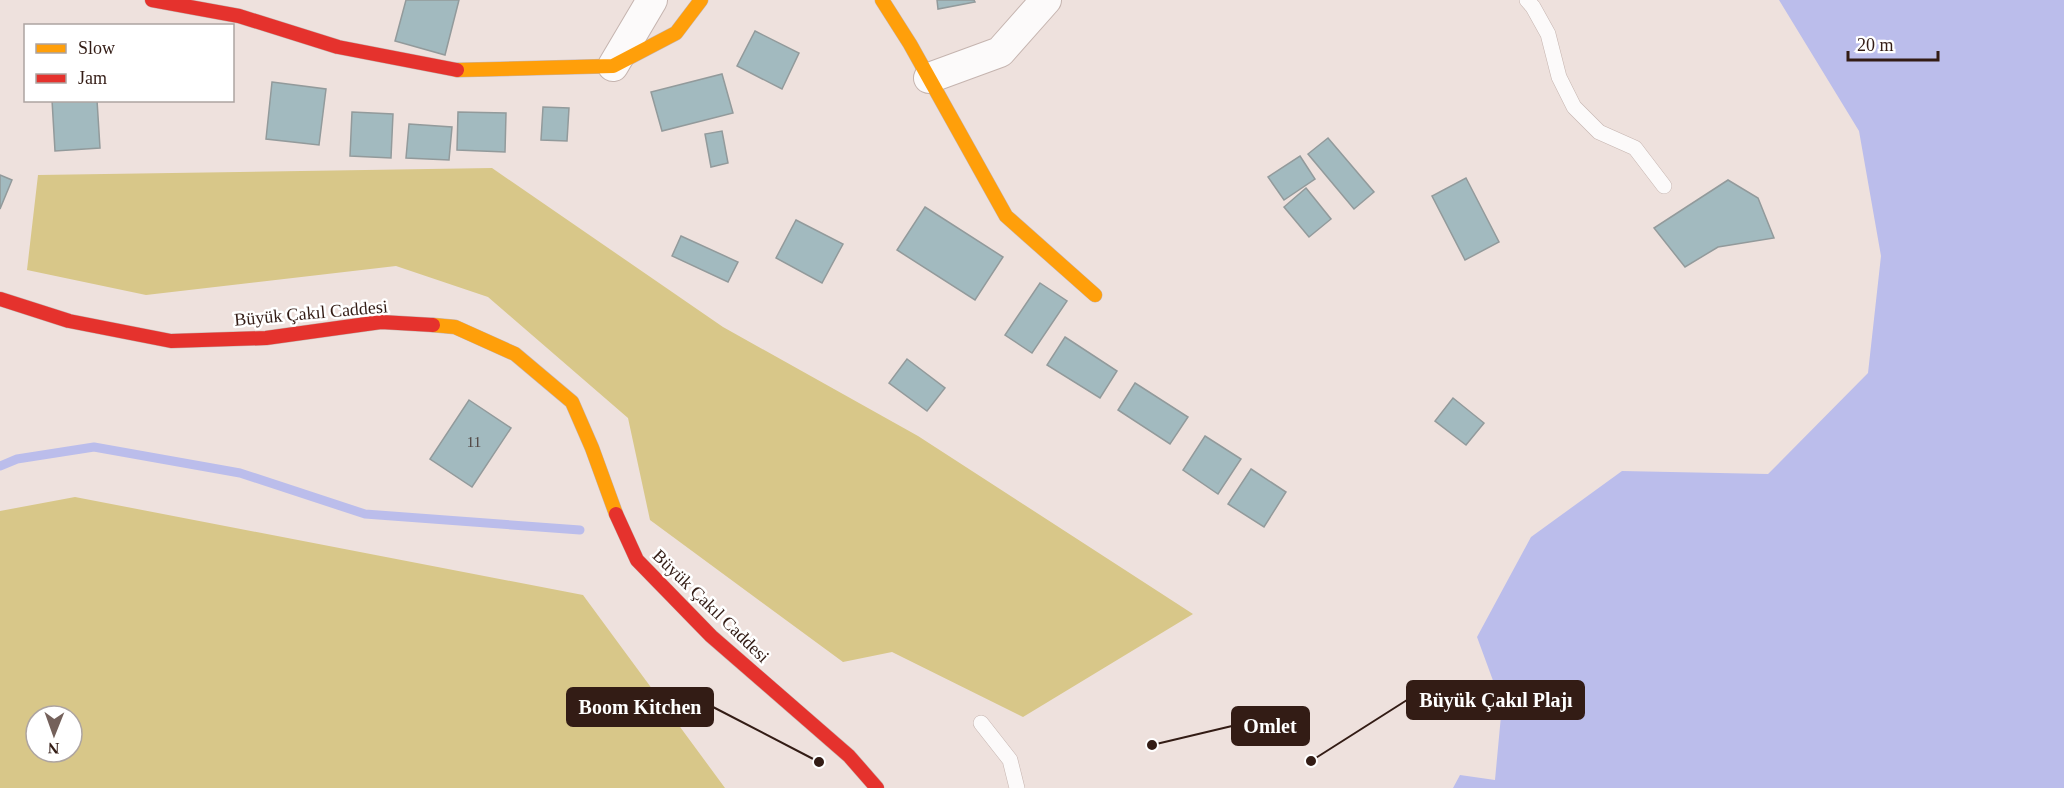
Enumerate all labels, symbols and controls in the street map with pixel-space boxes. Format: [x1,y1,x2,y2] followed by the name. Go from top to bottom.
[24,24,234,102] legend
[1848,24,1938,62] scale bar
[1857,35,1894,55] text: 20 m
[78,38,115,58] text: Slow
[78,68,107,88] text: Jam
[233,296,389,330] street label: Büyük Çakıl Caddesi
[467,434,481,450] house number: 11
[649,545,773,667] street label: Büyük Çakıl Caddesi
[1407,681,1584,719] callout: Büyük Çakıl Plajı
[567,688,713,726] callout: Boom Kitchen
[1419,689,1573,712] text: Büyük Çakıl Plajı
[579,696,701,718] text: Boom Kitchen
[24,704,84,764] north arrow
[1232,707,1309,745] callout: Omlet
[1243,715,1297,737] text: Omlet
[47,740,60,757] text: N

